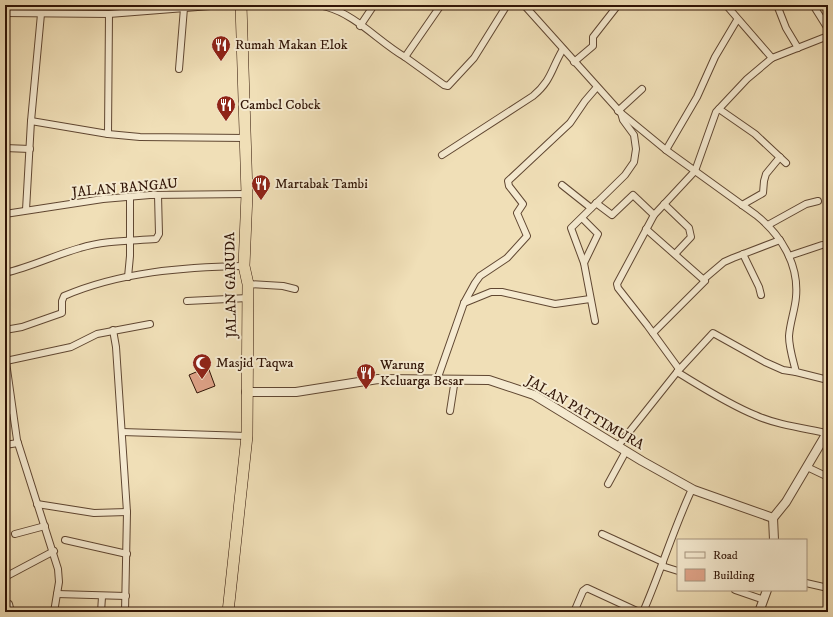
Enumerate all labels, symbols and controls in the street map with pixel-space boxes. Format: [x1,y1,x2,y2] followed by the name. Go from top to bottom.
[210,34,232,62] restaurant icon: Rumah Makan Elok
[235,36,348,54] place label: Rumah Makan Elok
[215,94,237,122] restaurant icon: Cambel Cobek
[240,96,321,114] place label: Cambel Cobek
[250,173,272,201] restaurant icon: Martabak Tambi
[69,174,179,202] street label: JALAN BANGAU
[275,175,368,193] place label: Martabak Tambi
[221,231,241,340] street label: JALAN GARUDA
[191,352,213,380] mosque icon: Masjid Taqwa
[216,354,293,372] place label: Masjid Taqwa
[379,356,465,390] place label: Warung Keluarga Besar
[355,362,377,390] restaurant icon: Warung Keluarga Besar
[521,371,648,455] street label: JALAN PATTIMURA
[677,539,807,591] legend
[713,548,738,563] text: Road
[713,568,754,583] text: Building

